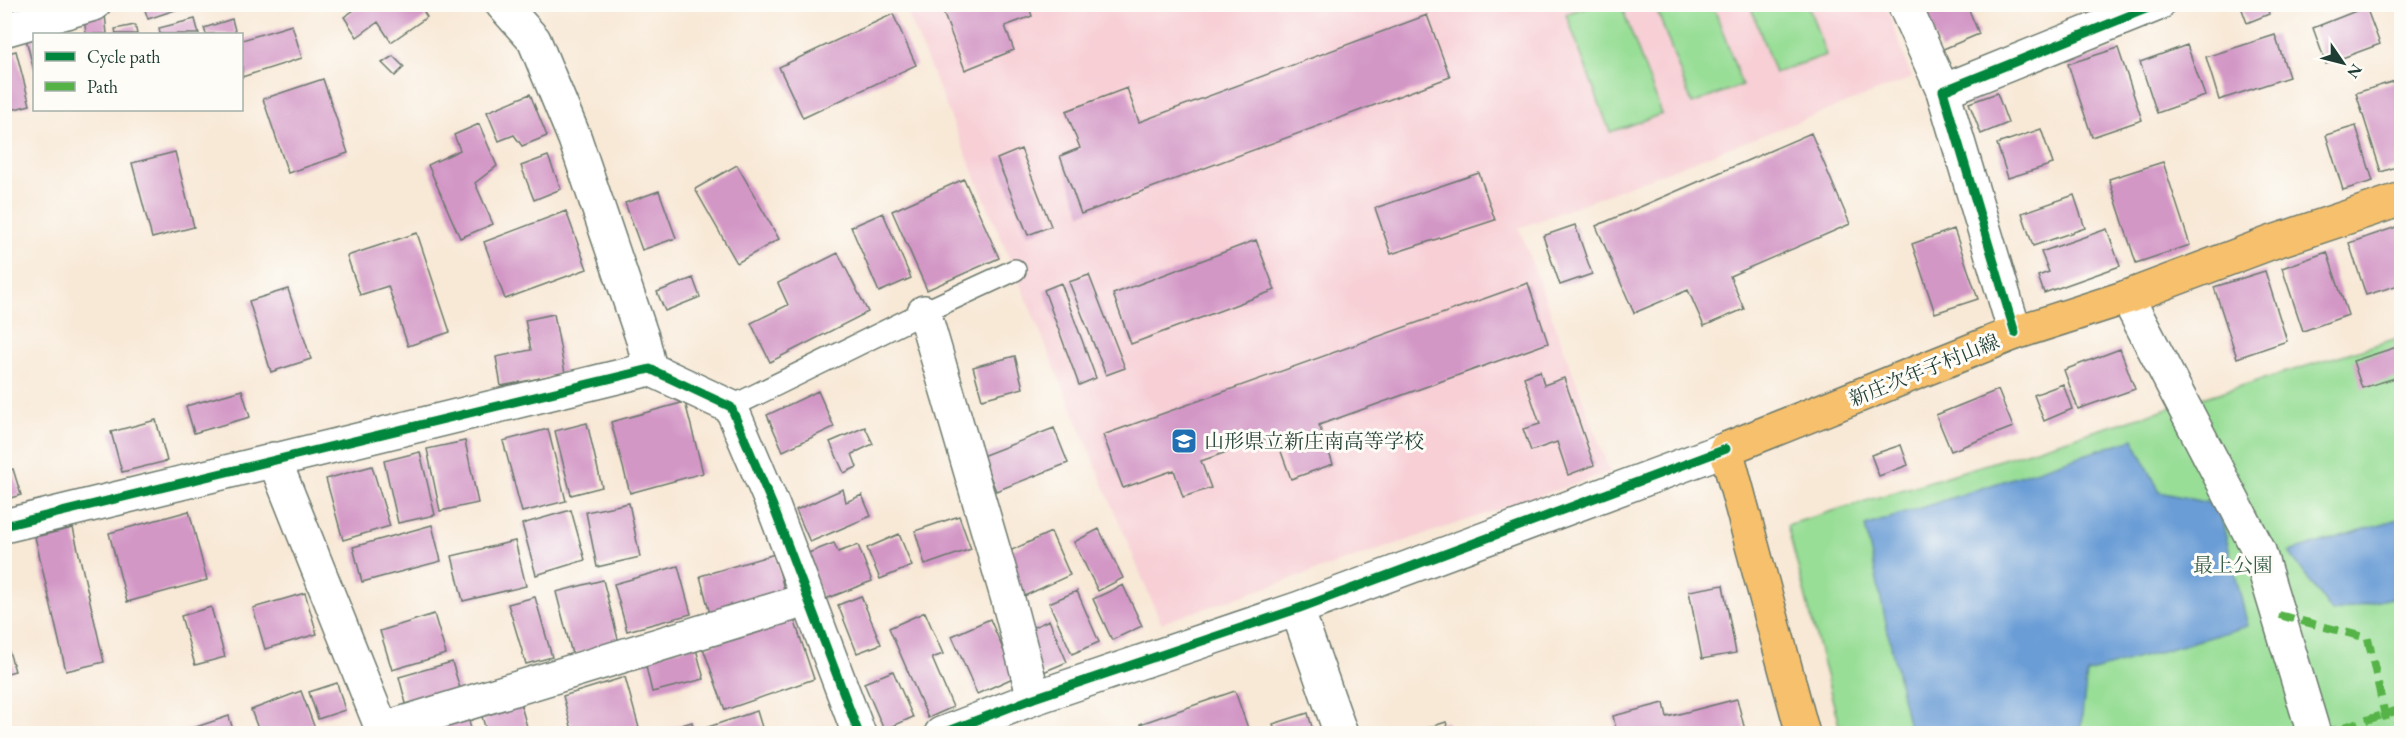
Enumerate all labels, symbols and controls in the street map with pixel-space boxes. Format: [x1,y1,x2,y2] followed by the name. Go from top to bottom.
[33,33,243,111] legend
[2313,33,2373,93] north arrow
[87,45,161,68] text: Cycle path
[2343,60,2367,83] text: N
[87,75,118,98] text: Path
[1845,328,2003,412] street label: 新庄次年子村山線
[1169,426,1199,456] school or university icon: 山形県立新庄南高等学校
[1204,428,1424,454] place label: 山形県立新庄南高等学校
[2193,552,2273,578] park label: 最上公園

